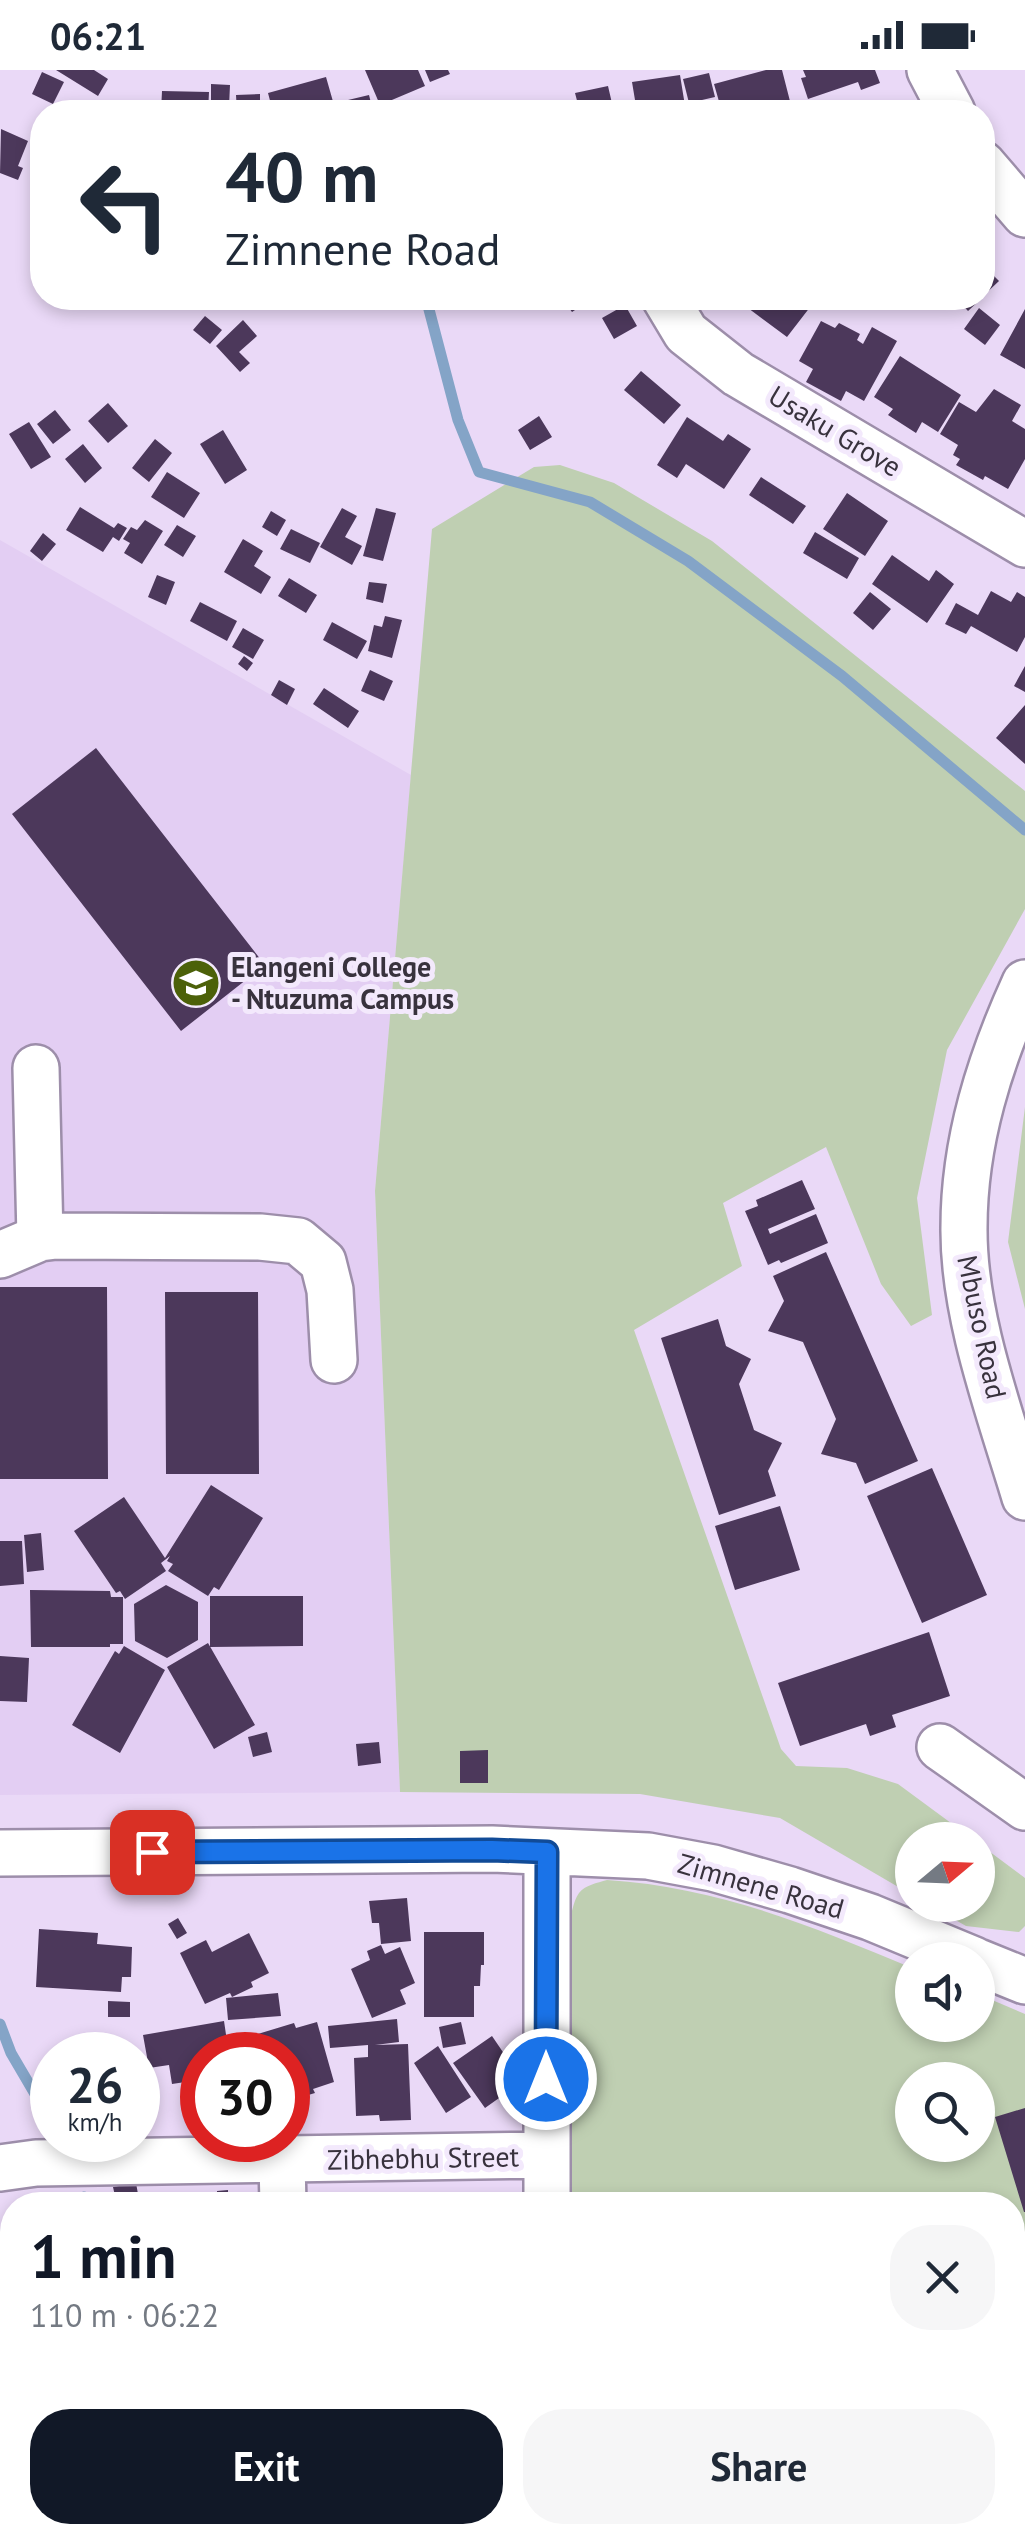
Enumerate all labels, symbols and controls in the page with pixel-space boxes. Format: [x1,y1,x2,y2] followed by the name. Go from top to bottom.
[50,11,146,60] text: 06:21
[225,131,378,221] text: 40 m
[60,140,190,270] icon: left
[225,219,500,277] text: Zimnene Road
[762,376,908,485] street label: Usaku Grove
[231,948,454,1017] place label: Elangeni College - Ntuzuma Campus
[170,957,222,1009] school or university icon: Elangeni College - Ntuzuma Campus
[949,1252,1016,1402] street label: Mbuso Road
[110,1810,195,1895] pin
[895,1822,995,1922] north arrow
[895,1822,995,2162] map controls
[125,1825,180,1880] icon: arrive
[674,1844,849,1927] street label: Zimnene Road
[895,1942,995,2042] button: sound
[494,2027,598,2131] position arrow
[180,2032,310,2162] speed limit sign: 30
[67,2052,123,2117] text: 26
[895,2062,995,2162] button: search
[68,2106,122,2138] text: km/h
[327,2137,520,2178] street label: Zibhebhu Street
[30,2217,176,2295] text: 1 min
[890,2225,995,2330] button: close
[30,2294,219,2336] text: 110 m · 06:22
[30,2409,503,2524] button: Exit
[523,2409,995,2524] button: Share

